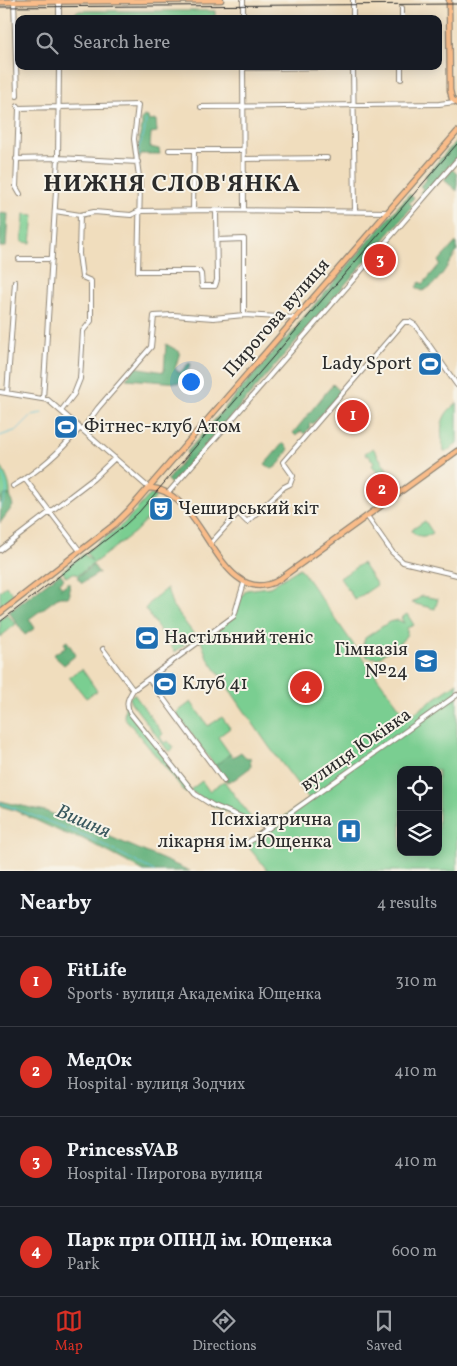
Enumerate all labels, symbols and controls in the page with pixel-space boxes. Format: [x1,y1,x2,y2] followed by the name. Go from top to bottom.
[15,15,442,70] search box
[33,29,61,57] icon: search
[73,30,170,56] text: Search here
[43,168,301,202] district label: НИЖНЯ СЛОВ'ЯНКА
[364,241,396,279] pin: 3
[218,253,336,383] street label: Пирогова вулиця
[322,351,412,377] place label: Lady Sport
[417,351,443,377] sports icon: Lady Sport
[178,369,204,395] your location
[337,397,369,435] pin: 1
[53,414,79,440] sports icon: Фітнес-клуб Атом
[84,414,241,440] place label: Фітнес-клуб Атом
[366,471,398,509] pin: 2
[148,496,174,522] theatre icon: Чеширський кіт
[178,496,319,522] place label: Чеширський кіт
[134,625,160,651] sports icon: Настільний теніс
[164,625,314,651] place label: Настільний теніс
[334,637,408,685] place label: Гімназія №24
[413,648,439,674] school or university icon: Гімназія №24
[290,668,322,706] pin: 4
[152,671,178,697] sports icon: Клуб 41
[182,671,248,697] place label: Клуб 41
[295,702,417,798] street label: вулиця Юківка
[397,766,442,856] map controls
[397,766,442,811] button: locate
[51,798,115,846] water label: Вишня
[158,807,332,855] place label: Психіатрична лікарня ім. Ющенка
[397,811,442,856] button: layers
[336,818,362,844] hospital icon: Психіатрична лікарня ім. Ющенка
[20,889,91,918] text: Nearby
[377,893,437,915] text: 4 results
[67,958,127,984] text: FitLife
[33,971,39,993] text: 1
[396,971,437,993] text: 310 m
[67,984,322,1006] text: Sports · вулиця Академіка Ющенка
[67,1048,132,1074] text: МедОк
[32,1061,40,1083] text: 2
[394,1061,437,1083] text: 410 m
[67,1074,245,1096] text: Hospital · вулиця Зодчих
[67,1138,179,1164] text: PrincessVAB
[32,1151,40,1173] text: 3
[394,1151,437,1173] text: 410 m
[67,1164,263,1186] text: Hospital · Пирогова вулиця
[67,1228,332,1254] text: Парк при ОПНД ім. Ющенка
[31,1241,41,1263] text: 4
[392,1241,437,1263] text: 600 m
[67,1254,100,1276] text: Park
[55,1307,83,1356] tab: Map
[192,1307,257,1356] tab: Directions
[366,1307,402,1356] tab: Saved

